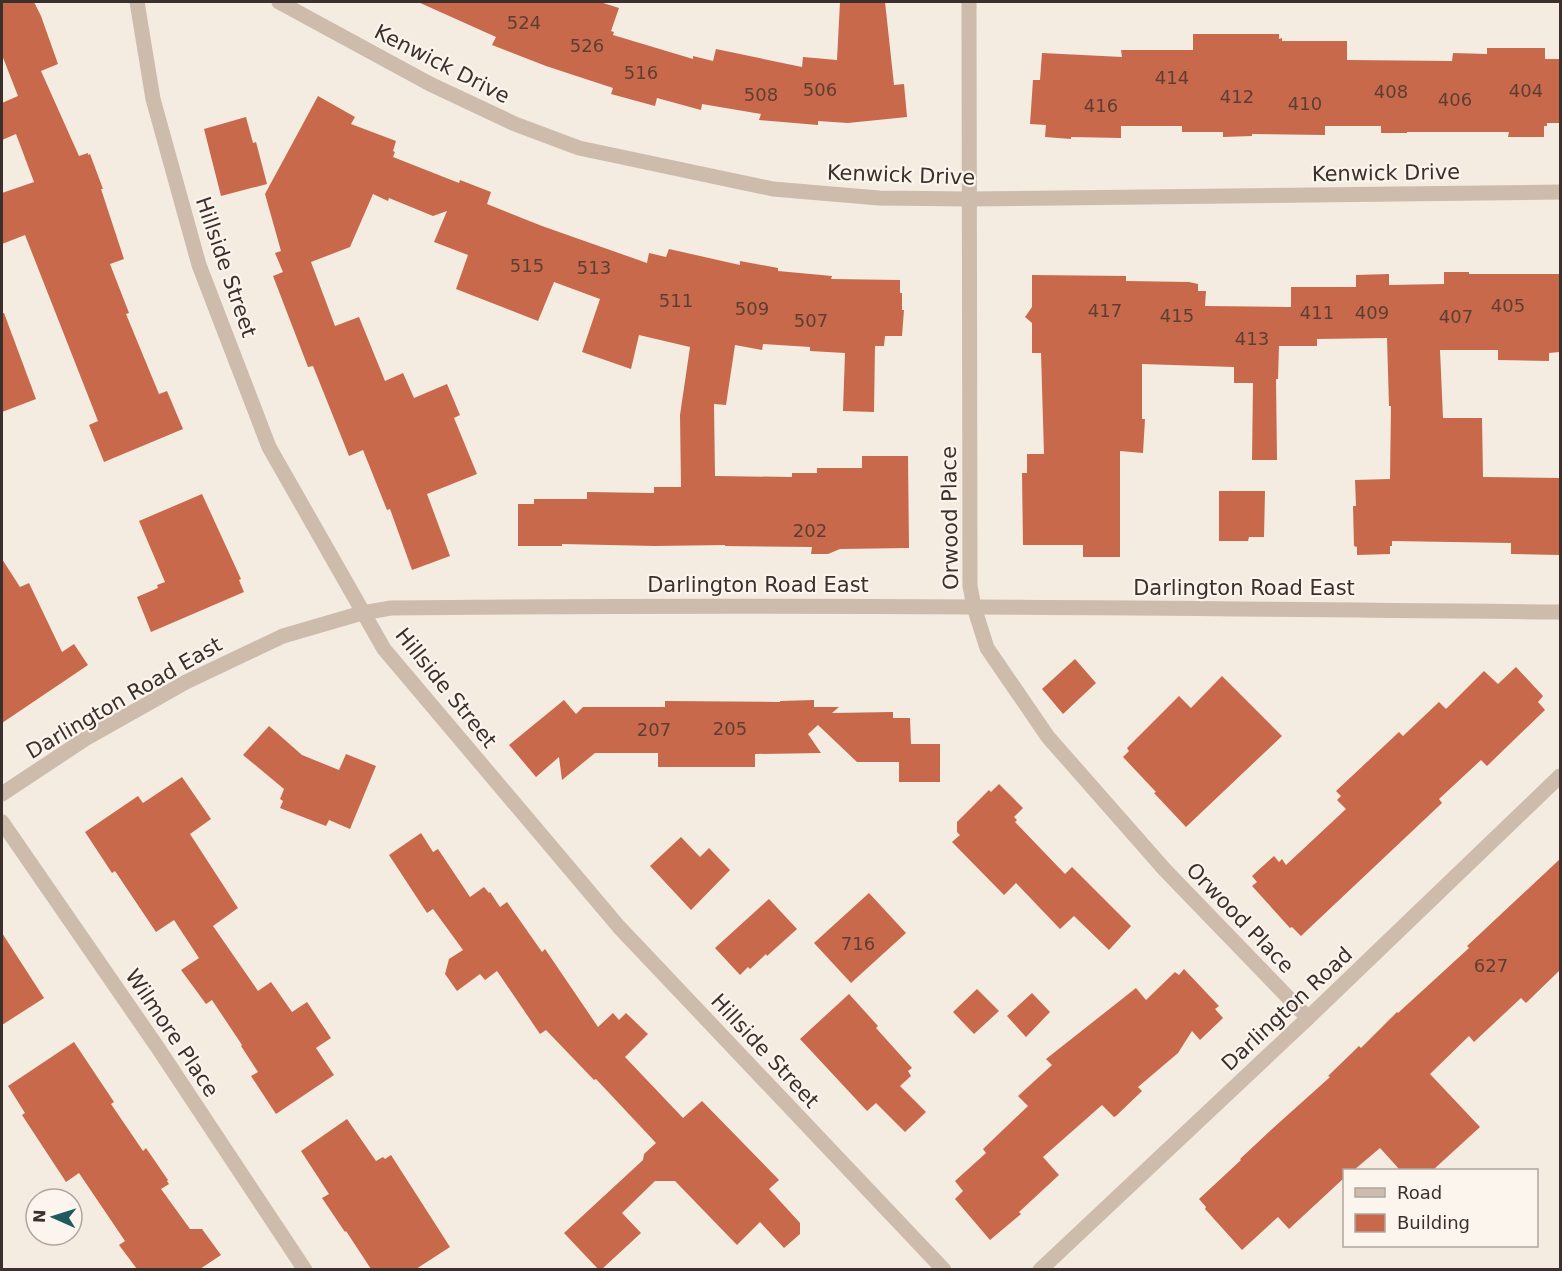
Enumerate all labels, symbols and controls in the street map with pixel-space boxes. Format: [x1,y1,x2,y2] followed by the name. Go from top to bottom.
[507,12,541,33] house number: 524
[370,20,514,108] street label: Kenwick Drive
[570,35,604,56] house number: 526
[624,62,658,83] house number: 516
[1155,67,1189,88] house number: 414
[803,79,837,100] house number: 506
[1509,80,1543,101] house number: 404
[1374,81,1408,102] house number: 408
[744,84,778,105] house number: 508
[1220,86,1254,107] house number: 412
[1438,89,1472,110] house number: 406
[1288,93,1322,114] house number: 410
[1084,95,1118,116] house number: 416
[826,160,976,190] street label: Kenwick Drive
[1312,160,1460,186] street label: Kenwick Drive
[191,194,261,340] street label: Hillside Street
[510,255,544,276] house number: 515
[577,257,611,278] house number: 513
[659,290,693,311] house number: 511
[1491,295,1525,316] house number: 405
[735,298,769,319] house number: 509
[1088,300,1122,321] house number: 417
[1300,302,1334,323] house number: 411
[1355,302,1389,323] house number: 409
[1160,305,1194,326] house number: 415
[1439,306,1473,327] house number: 407
[794,310,828,331] house number: 507
[1235,328,1269,349] house number: 413
[937,446,963,590] street label: Orwood Place
[793,520,827,541] house number: 202
[647,573,869,597] street label: Darlington Road East
[1133,576,1355,600] street label: Darlington Road East
[390,623,502,753] street label: Hillside Street
[22,632,226,764] street label: Darlington Road East
[713,718,747,739] house number: 205
[637,719,671,740] house number: 207
[1181,858,1299,978] street label: Orwood Place
[841,933,875,954] house number: 716
[1217,942,1357,1076] street label: Darlington Road
[1474,955,1508,976] house number: 627
[120,965,224,1101] street label: Wilmore Place
[706,989,824,1113] street label: Hillside Street
[1343,1169,1538,1247] legend
[1397,1182,1442,1203] text: Road
[24,1187,84,1247] north arrow
[30,1209,49,1223] text: N
[1397,1212,1470,1233] text: Building

